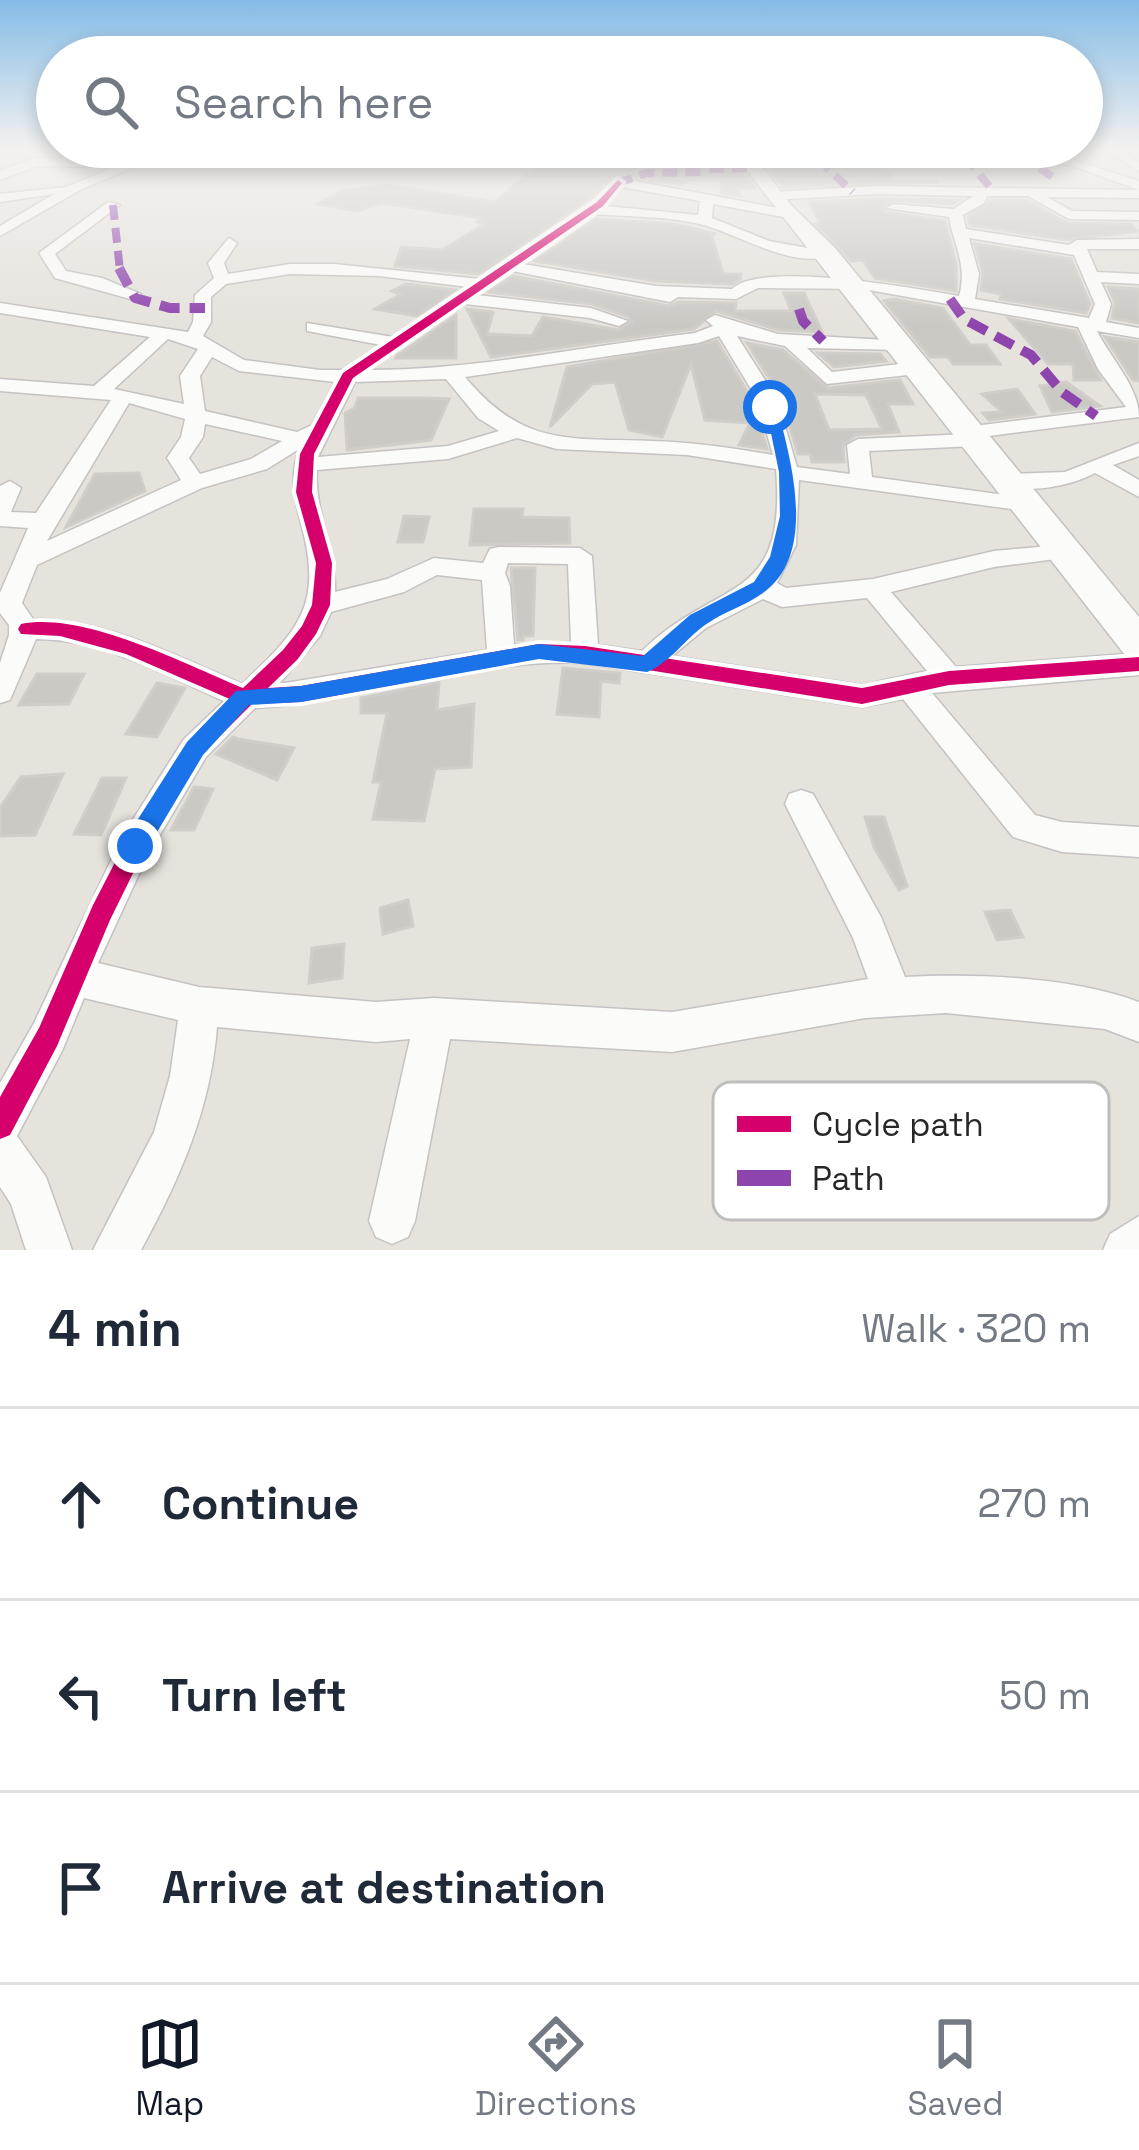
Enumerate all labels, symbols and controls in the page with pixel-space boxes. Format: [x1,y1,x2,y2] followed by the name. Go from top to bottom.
[36,36,1103,168] search box
[78,69,144,135] icon: search
[174,74,433,131] text: Search here
[743,380,797,434] route start
[108,819,162,873] route end
[713,1082,1109,1220] legend
[812,1104,984,1146] text: Cycle path
[812,1158,885,1200] text: Path
[48,1296,182,1361] text: 4 min
[861,1304,1091,1353] text: Walk · 320 m
[48,1471,114,1537] icon: ahead
[162,1475,359,1532] text: Continue
[978,1479,1091,1528] text: 270 m
[48,1663,114,1729] icon: left
[162,1667,347,1724] text: Turn left
[999,1671,1091,1720] text: 50 m
[48,1855,114,1921] icon: arrive
[162,1859,606,1916] text: Arrive at destination
[135,2011,204,2125] tab: Map
[475,2011,637,2125] tab: Directions
[907,2011,1004,2125] tab: Saved

